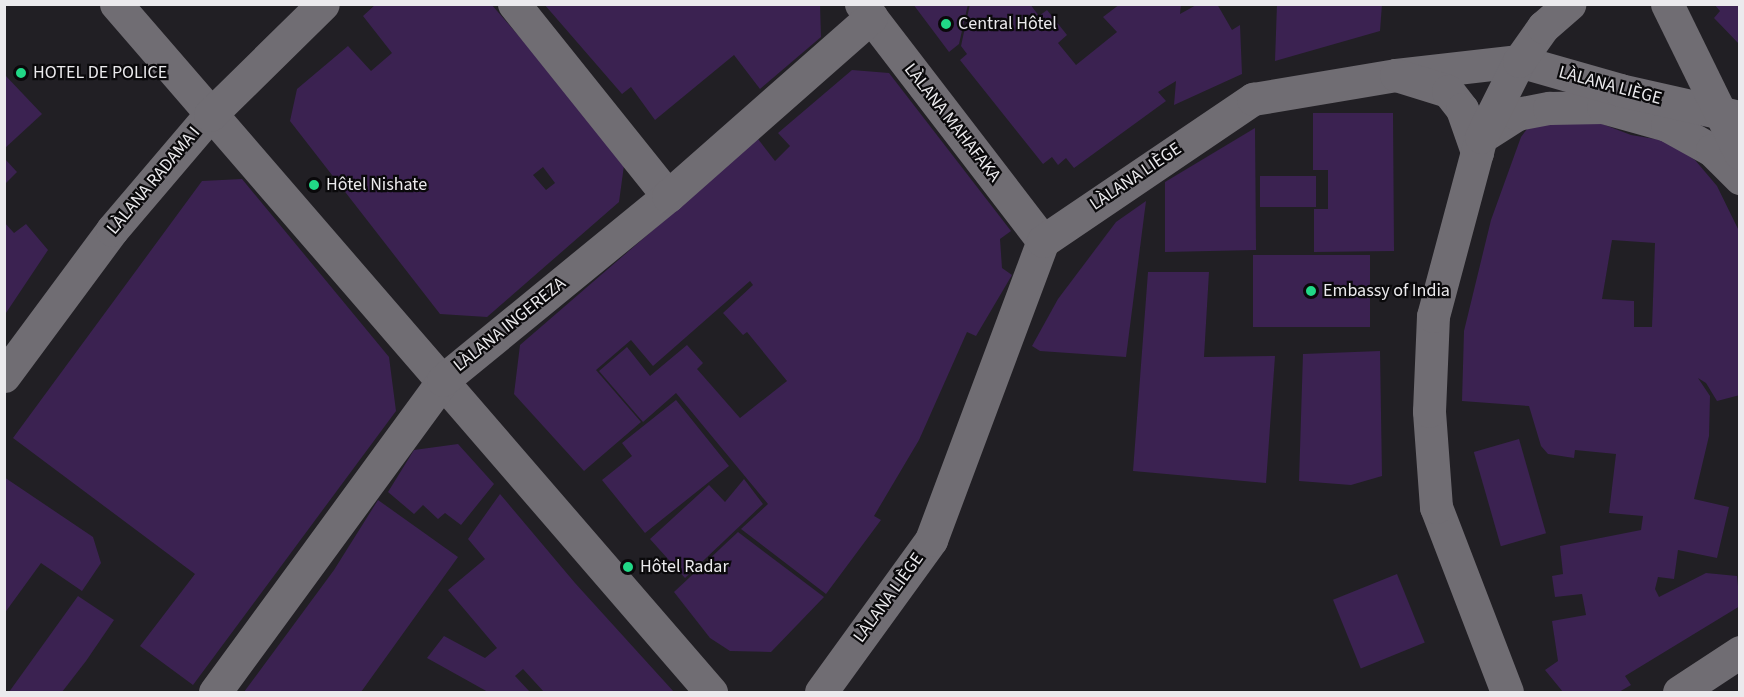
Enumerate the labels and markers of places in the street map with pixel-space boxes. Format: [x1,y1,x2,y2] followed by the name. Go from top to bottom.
[958,13,1057,35] place label: Central Hôtel
[939,17,953,31] marker: Central Hôtel
[33,62,167,84] place label: HOTEL DE POLICE
[14,66,28,80] marker: HOTEL DE POLICE
[326,174,427,196] place label: Hôtel Nishate
[307,178,321,192] marker: Hôtel Nishate
[1323,280,1450,302] place label: Embassy of India
[1304,284,1318,298] marker: Embassy of India
[640,556,729,578] place label: Hôtel Radar
[621,560,635,574] marker: Hôtel Radar

